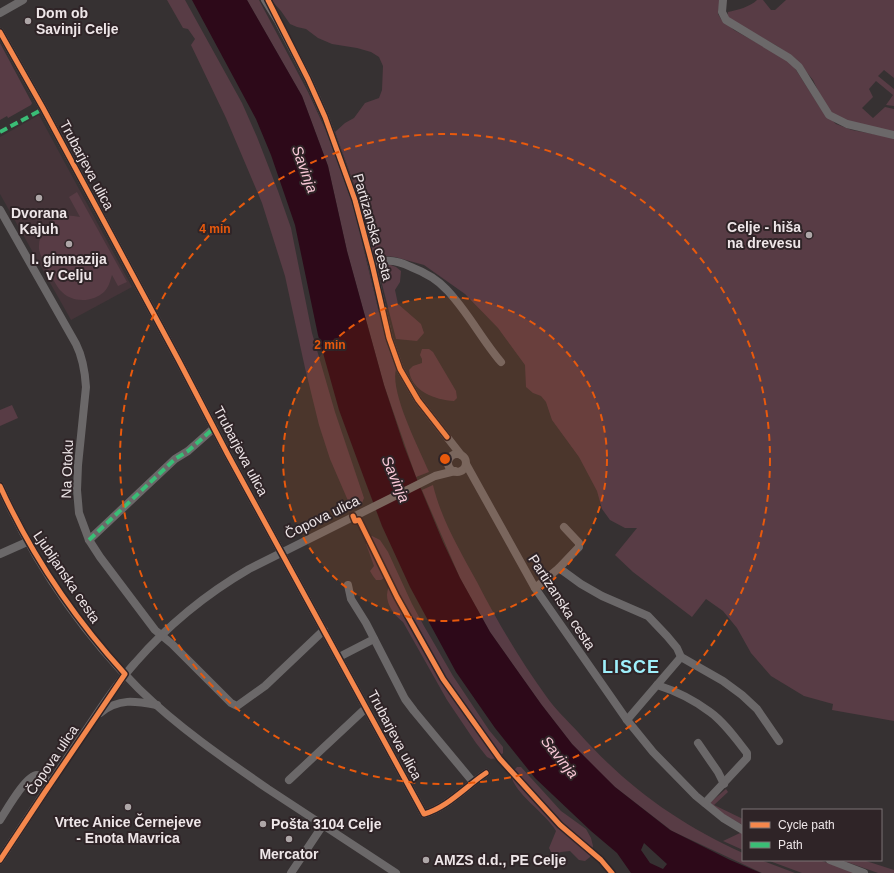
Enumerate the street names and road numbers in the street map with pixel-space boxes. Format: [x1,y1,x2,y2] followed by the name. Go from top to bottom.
[57,117,117,213] street label: Trubarjeva ulica
[350,172,396,283] street label: Partizanska cesta
[211,403,271,499] street label: Trubarjeva ulica
[58,439,76,499] street label: Na Otoku
[282,492,362,542] street label: Čopova ulica
[30,528,104,626] street label: Ljubljanska cesta
[525,551,599,653] street label: Partizanska cesta
[365,687,425,783] street label: Trubarjeva ulica
[23,722,81,798] street label: Čopova ulica

